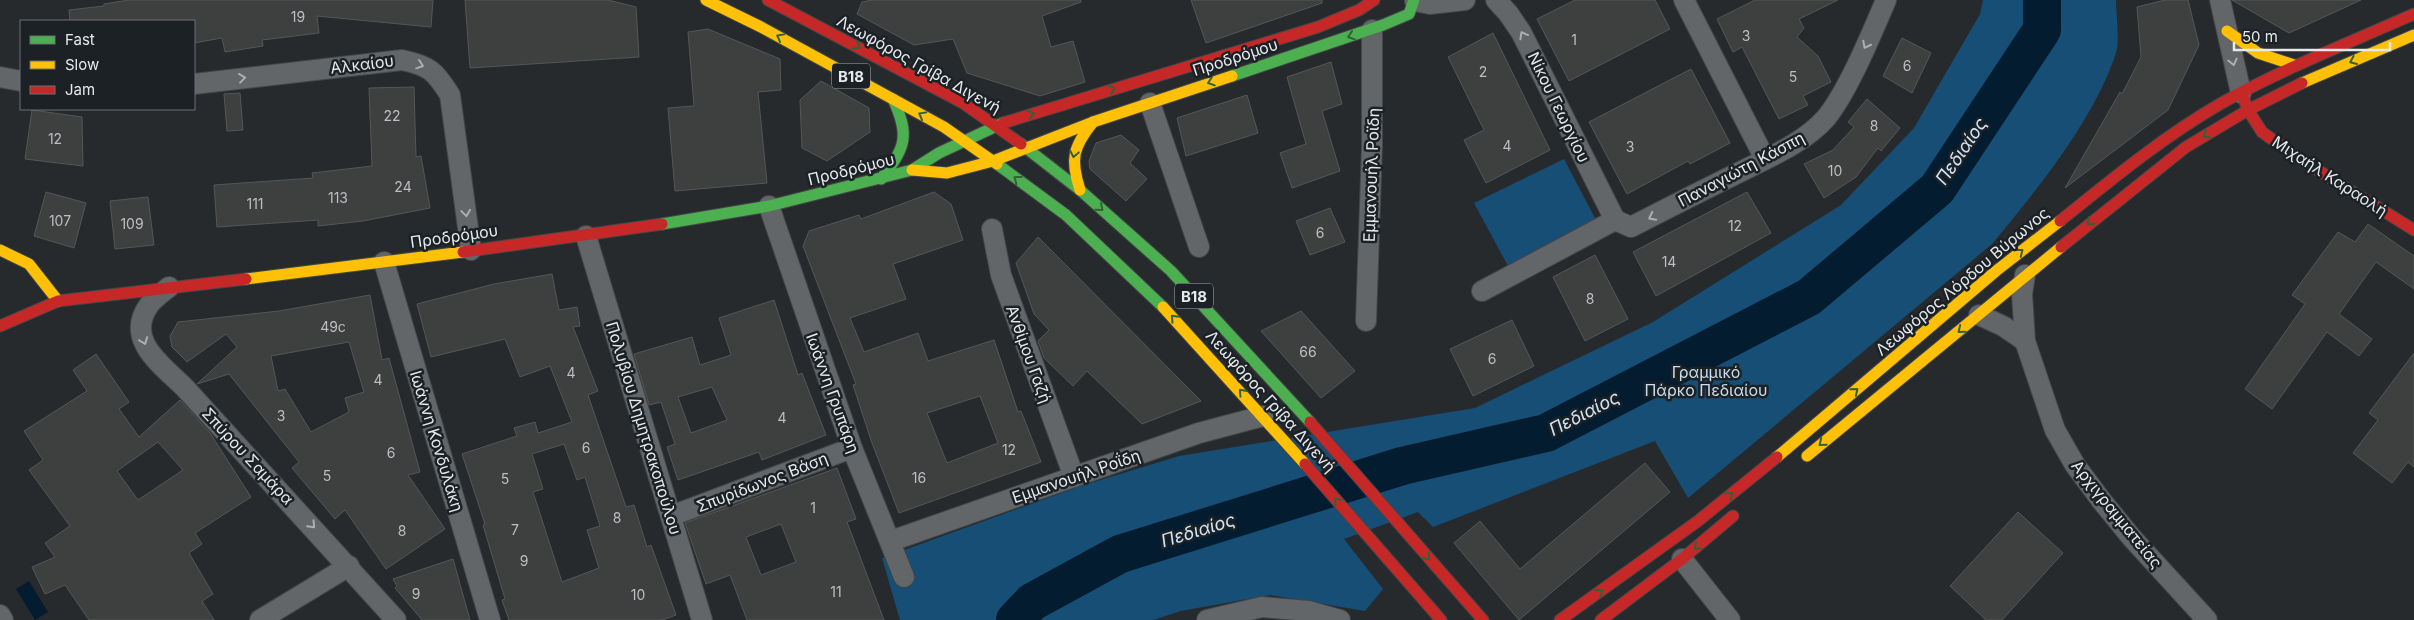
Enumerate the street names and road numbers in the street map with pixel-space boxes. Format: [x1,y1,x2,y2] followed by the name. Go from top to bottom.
[834,11,1004,117] street label: Λεωφόρος Γρίβα Διγενή
[1190,34,1280,80] street label: Προδρόμου
[1524,49,1594,165] street label: Νίκου Γεωργίου
[329,50,395,78] street label: Αλκαίου
[832,64,870,88] road number: B18
[1359,108,1383,242] street label: Εμμανουήλ Ροϊδη
[1674,127,1808,211] street label: Παναγιώτη Κάσπη
[2269,131,2391,221] street label: Μιχαήλ Καραολή
[806,149,896,189] street label: Προδρόμου
[1871,203,2053,359] street label: Λεωφόρος Λόρδου Βύρωνος
[409,220,499,252] street label: Προδρόμου
[1175,284,1213,308] road number: B18
[1002,302,1056,406] street label: Ανθίμου Γαζή
[602,319,686,537] street label: Πολυβίου Δημητρακοπούλου
[1202,326,1340,476] street label: Λεωφόρος Γρίβα Διγενή
[802,330,864,456] street label: Ιωάννη Γρυπάρη
[406,368,468,514] street label: Ιωάννη Κονδυλάκη
[198,403,298,509] street label: Σπύρου Σαμάρα
[1009,445,1143,507] street label: Εμμανουήλ Ροΐδη
[693,448,831,516] street label: Σπυρίδωνος Βάση
[2067,456,2167,572] street label: Αρχιγραμματείας

